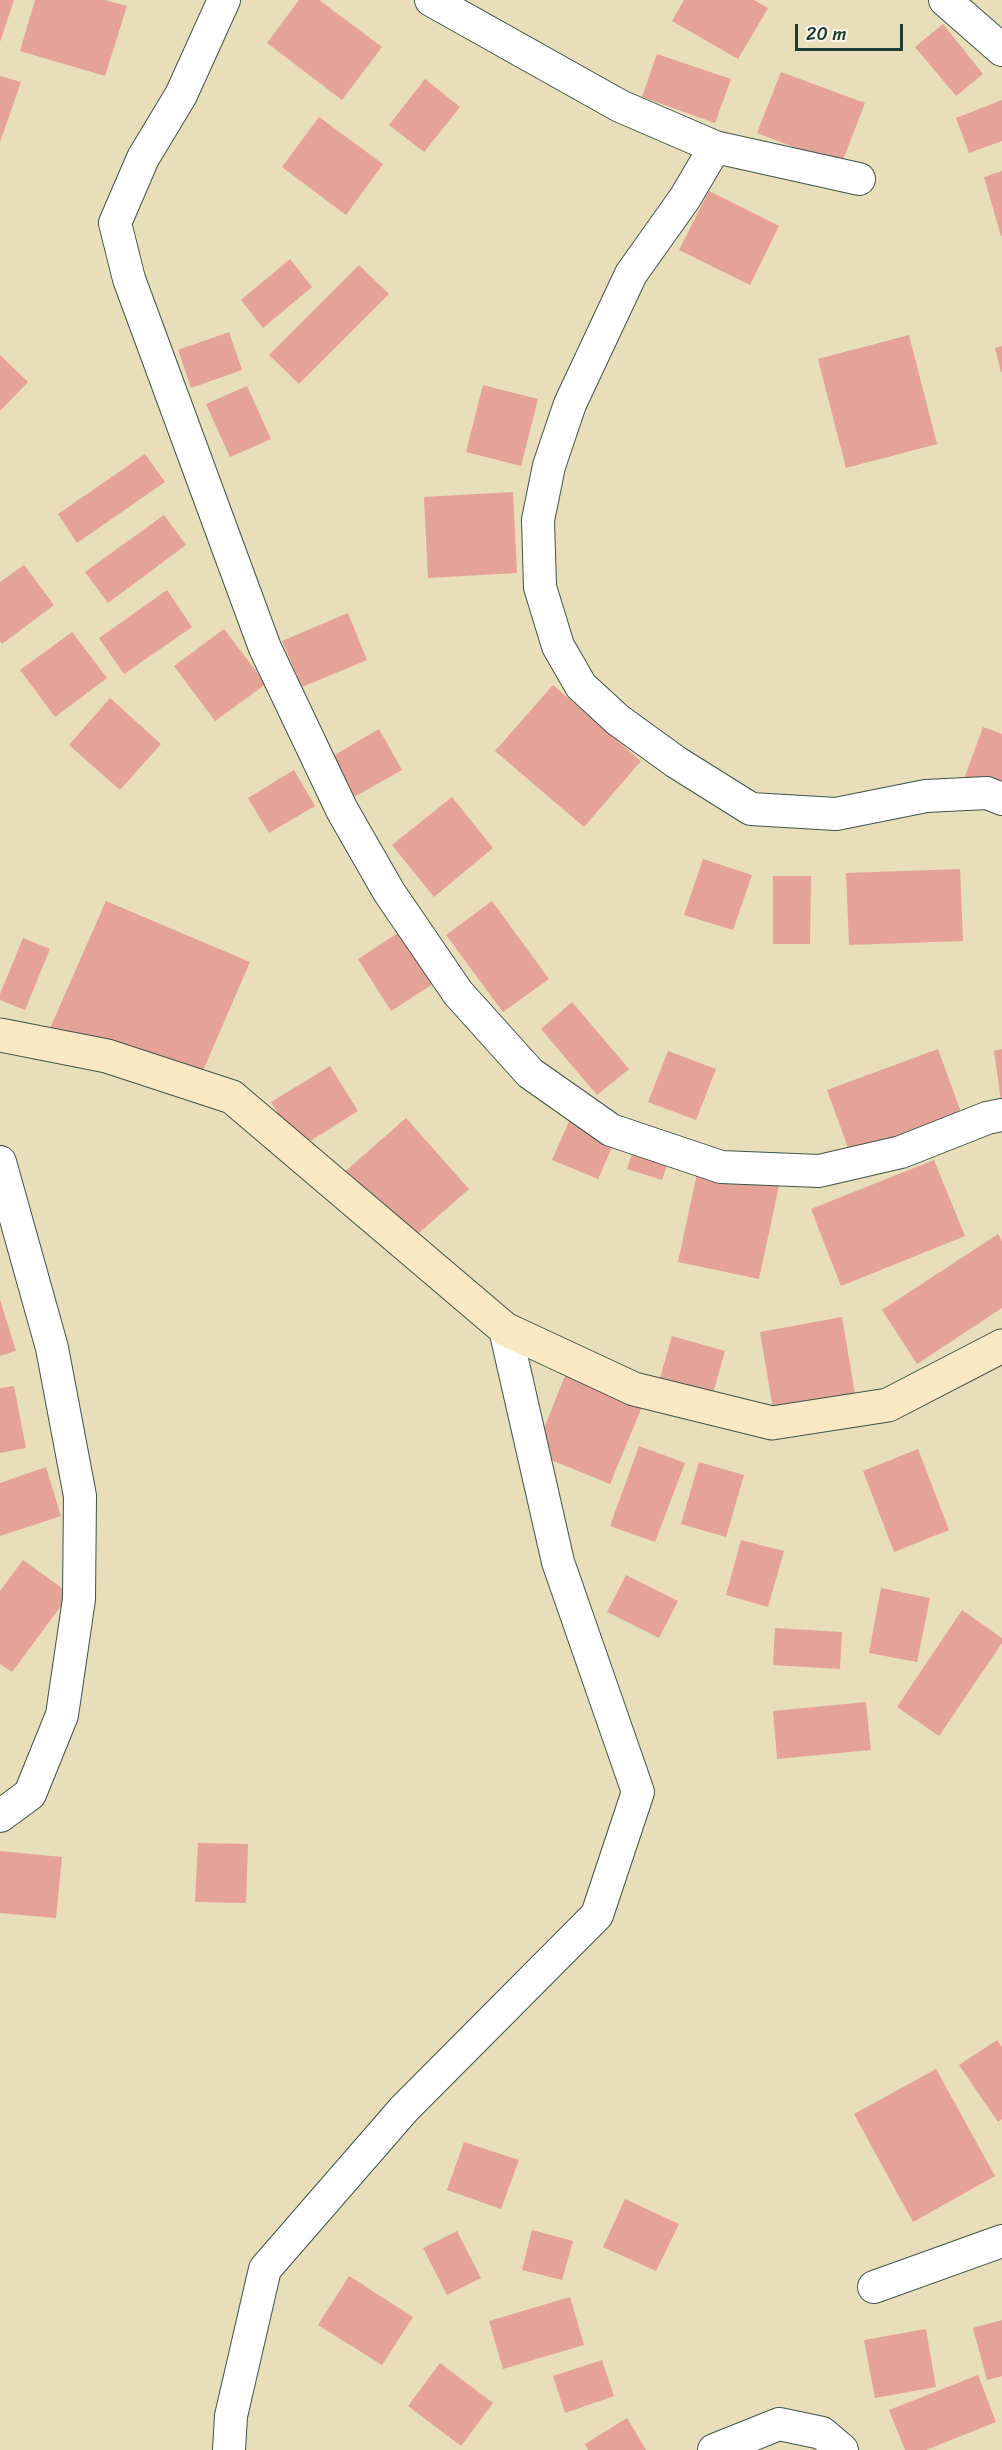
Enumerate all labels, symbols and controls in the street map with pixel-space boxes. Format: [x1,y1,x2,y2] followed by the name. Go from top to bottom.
[798,12,906,50] scale bar
[806,18,846,50] text: 20 m

